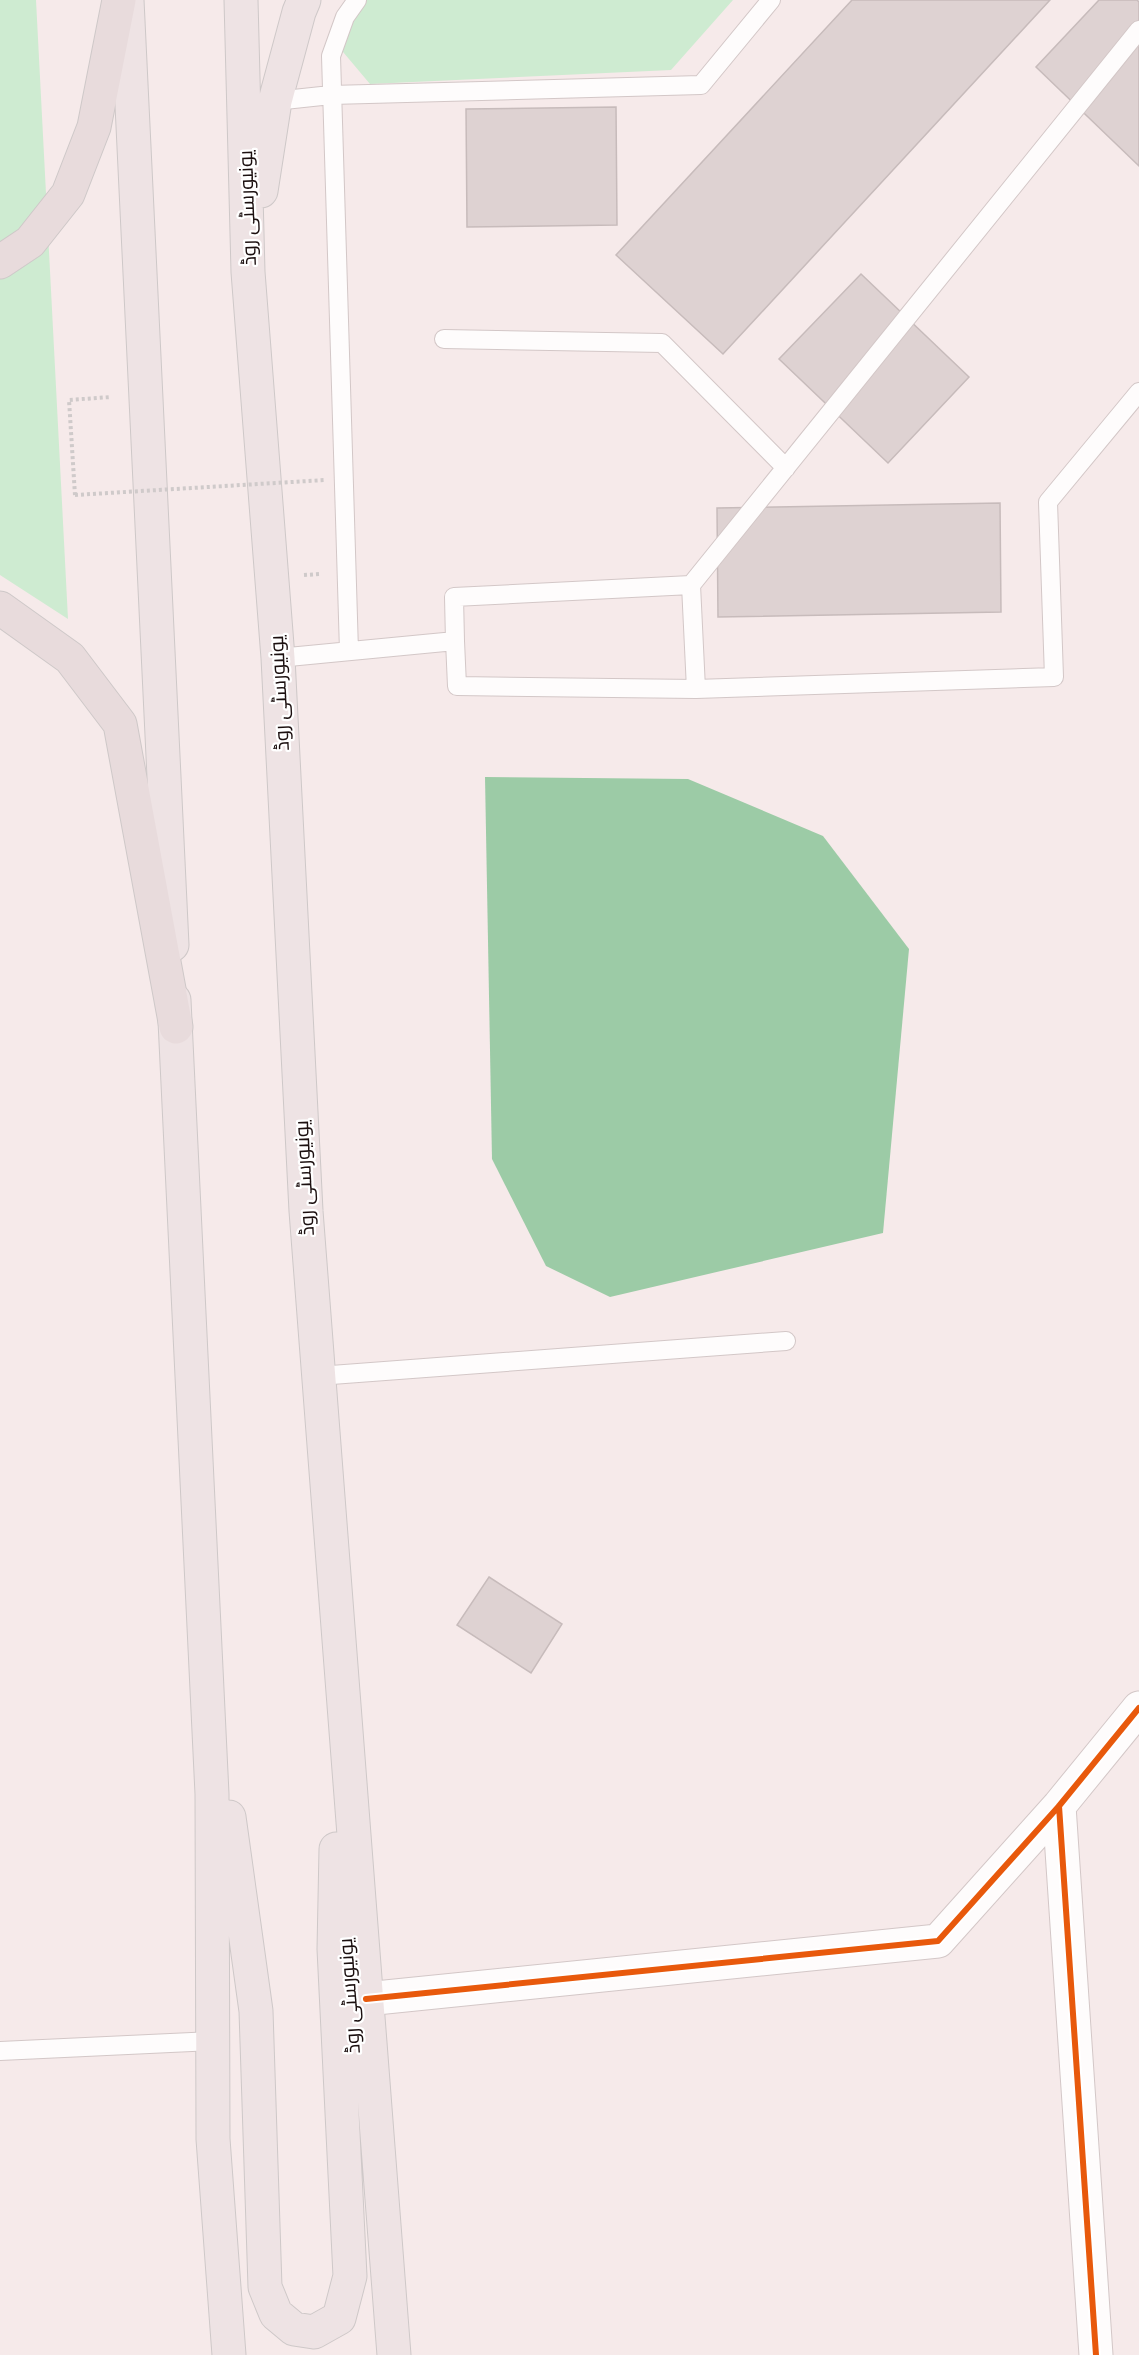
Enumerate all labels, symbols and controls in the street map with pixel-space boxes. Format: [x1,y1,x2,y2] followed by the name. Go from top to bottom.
[233,149,262,266] street label: یونیورسٹی روڈ
[264,634,295,751] street label: یونیورسٹی روڈ
[289,1119,320,1236] street label: یونیورسٹی روڈ
[333,1937,366,2055] street label: یونیورسٹی روڈ

